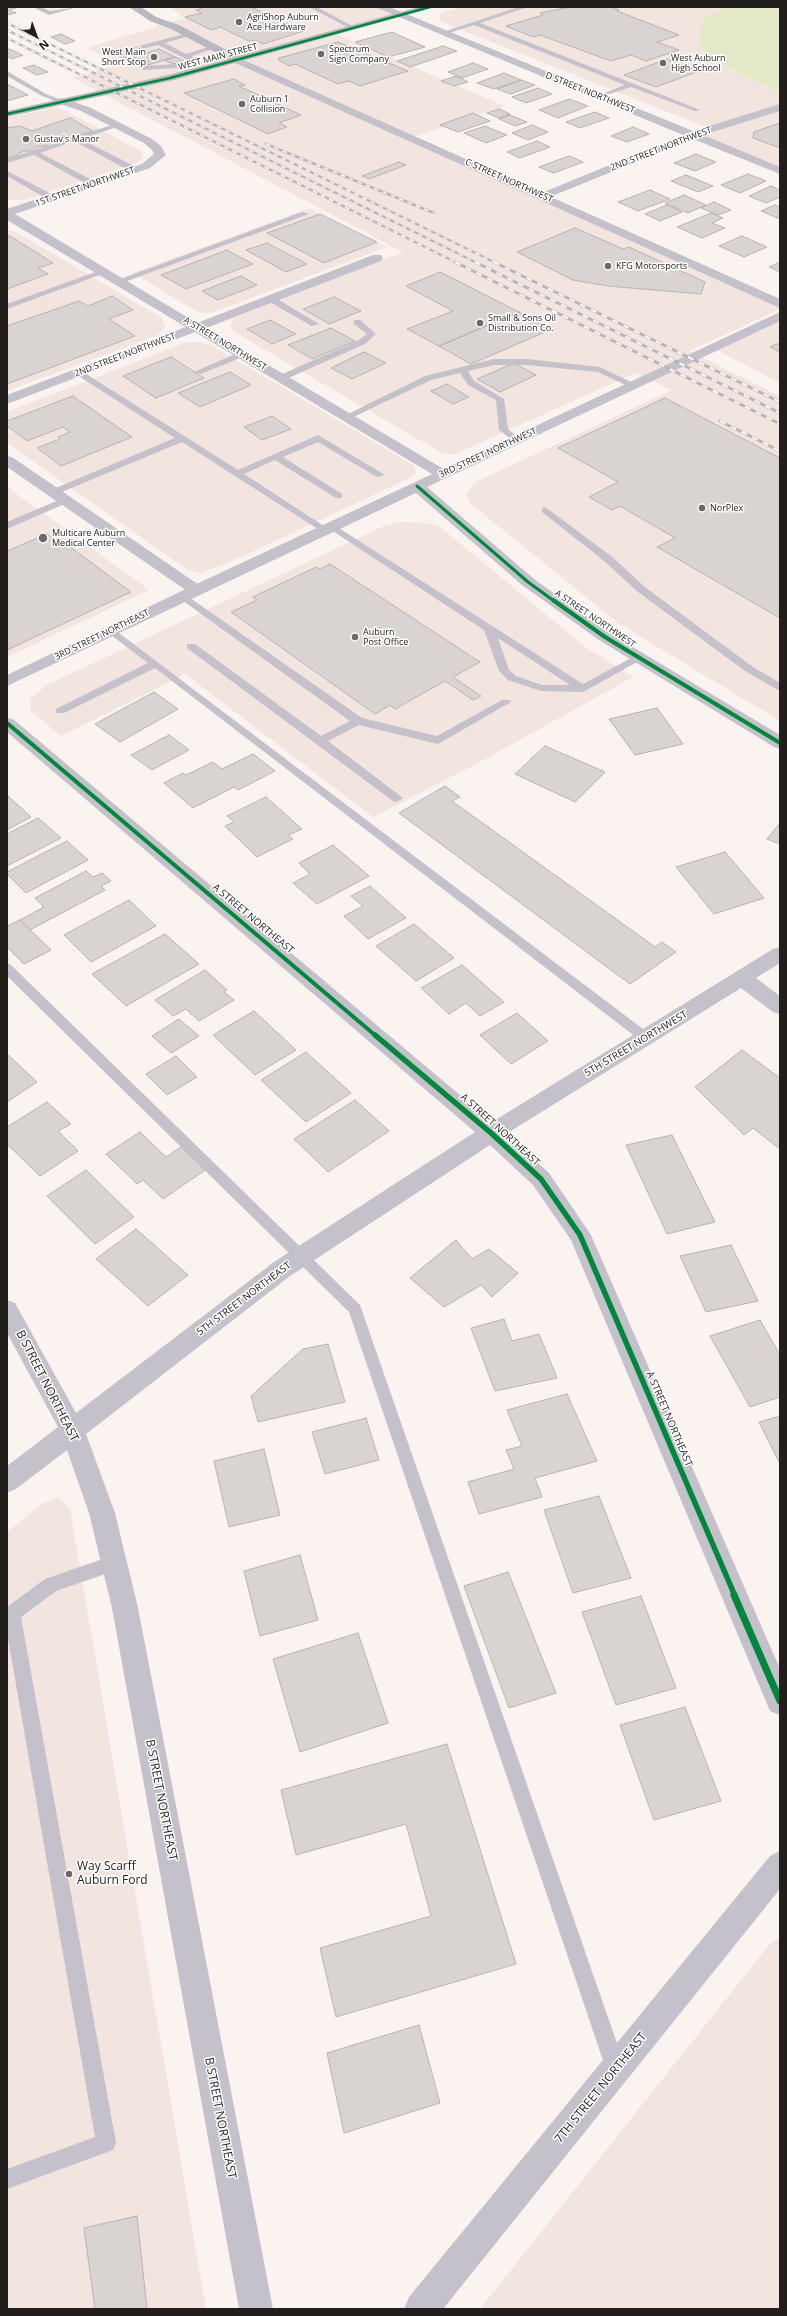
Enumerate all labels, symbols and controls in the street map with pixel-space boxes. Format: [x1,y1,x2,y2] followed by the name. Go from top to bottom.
[247,12,319,33] place label: AgriShop Auburn Ace Hardware
[16,16,56,56] north arrow
[234,17,244,27] marker: AgriShop Auburn Ace Hardware
[36,37,53,54] text: N
[177,41,259,73] street label: WEST MAIN STREET
[329,44,389,65] place label: Spectrum Sign Company
[102,47,146,68] place label: West Main Short Stop
[316,49,326,59] marker: Spectrum Sign Company
[149,52,159,62] marker: West Main Short Stop
[671,53,726,74] place label: West Auburn High School
[658,58,668,68] marker: West Auburn High School
[544,70,636,116] street label: D STREET NORTHWEST
[250,94,289,115] place label: Auburn 1 Collision
[237,99,247,109] marker: Auburn 1 Collision
[609,125,713,173] street label: 2ND STREET NORTHWEST
[21,134,31,144] marker: Gustav's Manor
[34,134,99,144] place label: Gustav's Manor
[463,157,555,205] street label: C STREET NORTHWEST
[34,165,136,209] street label: 1ST STREET NORTHWEST
[603,261,613,271] marker: KFG Motorsports
[616,261,687,271] place label: KFG Motorsports
[488,313,556,334] place label: Small & Sons Oil Distribution Co.
[182,315,268,373] street label: A STREET NORTHWEST
[475,318,485,328] marker: Small & Sons Oil Distribution Co.
[73,331,177,379] street label: 2ND STREET NORTHWEST
[437,426,539,480] street label: 3RD STREET NORTHWEST
[697,503,707,513] marker: NorPlex
[710,503,743,513] place label: NorPlex
[52,528,125,549] place label: Multicare Auburn Medical Center
[37,532,49,544] marker: Multicare Auburn Medical Center
[553,588,637,650] street label: A STREET NORTHWEST
[53,607,151,663] street label: 3RD STREET NORTHEAST
[363,627,408,648] place label: Auburn Post Office
[350,632,360,642] marker: Auburn Post Office
[210,881,296,957] street label: A STREET NORTHEAST
[582,1009,690,1079] street label: 5TH STREET NORTHWEST
[458,1091,542,1169] street label: A STREET NORTHEAST
[195,1260,293,1338] street label: 5TH STREET NORTHEAST
[13,1328,81,1444] street label: B STREET NORTHEAST
[643,1369,695,1469] street label: A STREET NORTHEAST
[142,1738,180,1862] street label: B STREET NORTHEAST
[77,1860,148,1888] place label: Way Scarff Auburn Ford
[64,1869,74,1879] marker: Way Scarff Auburn Ford
[552,2030,650,2146] street label: 7TH STREET NORTHEAST
[201,2056,239,2180] street label: B STREET NORTHEAST

